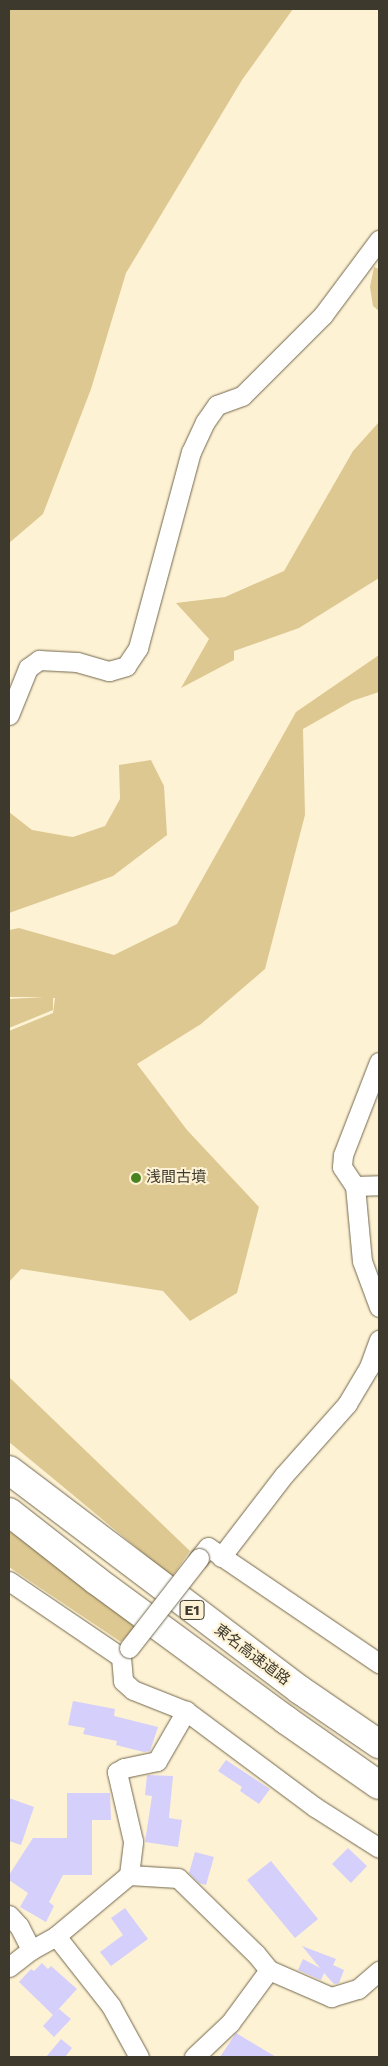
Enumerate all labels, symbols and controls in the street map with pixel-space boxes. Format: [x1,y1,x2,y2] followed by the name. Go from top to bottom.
[146,1169,206,1187] place label: 浅間古墳
[130,1172,142,1184] marker: 浅間古墳
[180,1598,204,1622] road number: E1
[211,1621,293,1689] street label: 東名高速道路

